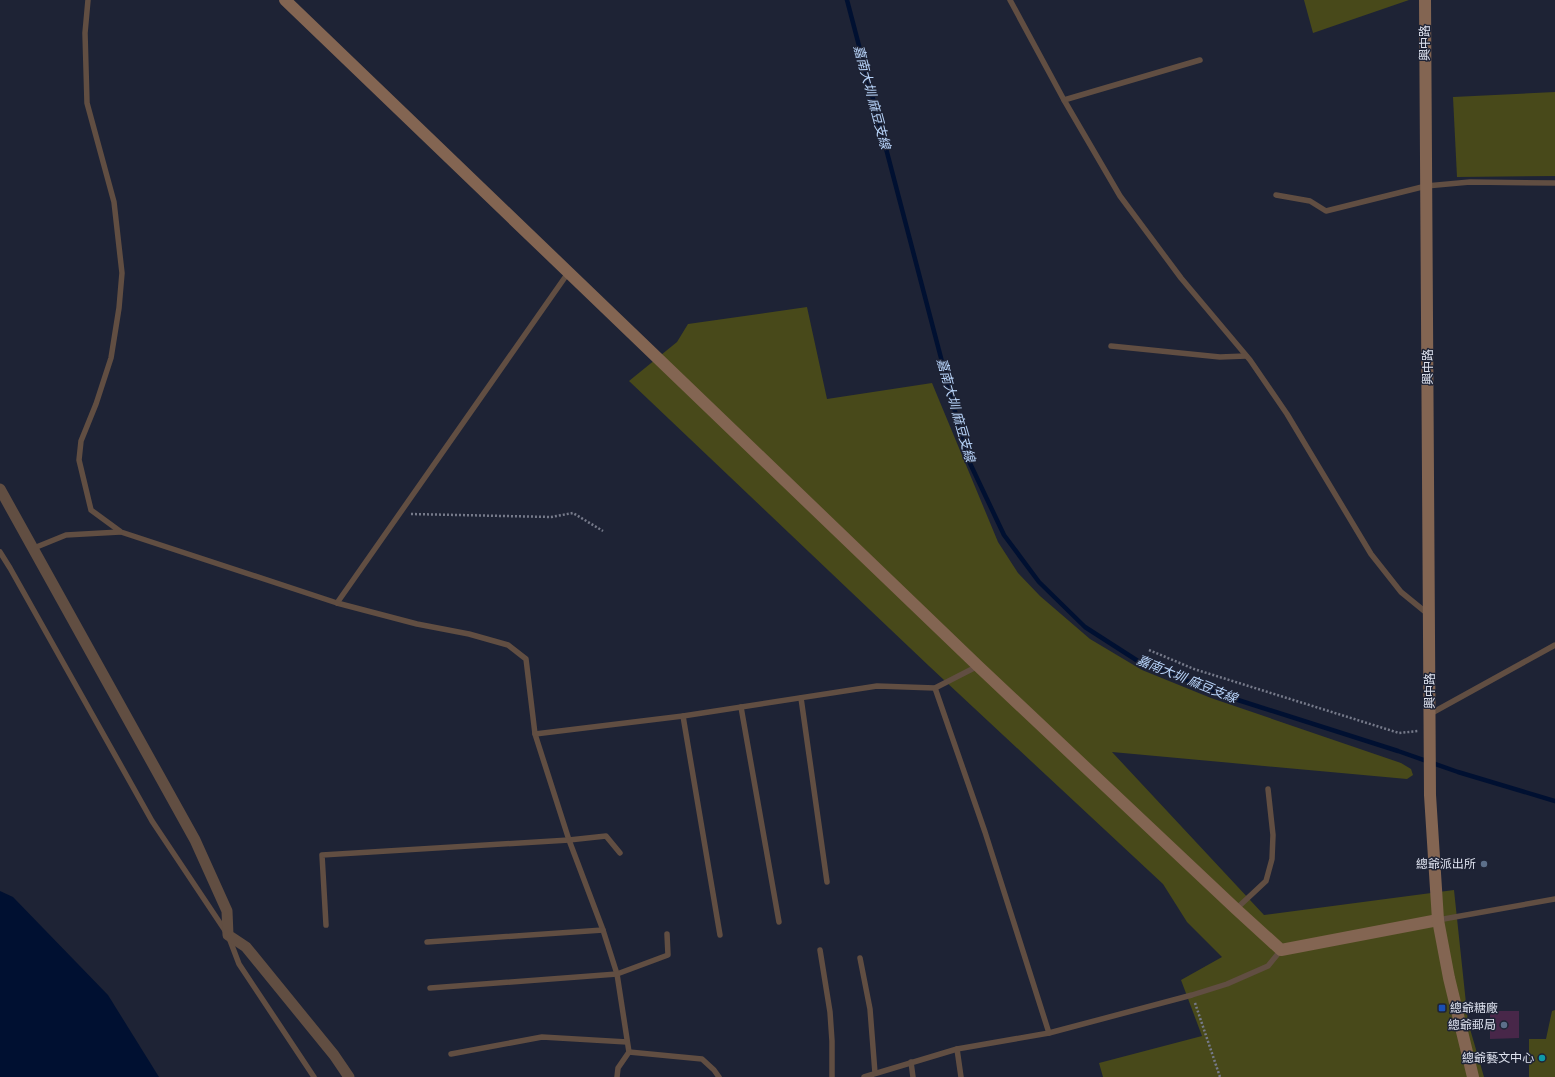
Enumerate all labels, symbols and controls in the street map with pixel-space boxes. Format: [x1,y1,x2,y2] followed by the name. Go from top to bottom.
[1418,25,1432,61] street label: 興中路
[851,43,894,153] water label: 嘉南大圳 麻豆支線
[1421,349,1435,385] street label: 興中路
[934,357,979,465] water label: 嘉南大圳 麻豆支線
[1135,652,1241,707] water label: 嘉南大圳 麻豆支線
[1423,673,1437,709] street label: 興中路
[1416,857,1476,871] place label: 總爺派出所
[1479,859,1489,869] marker: 總爺派出所
[1450,1001,1498,1015] place label: 總爺糖廠
[1437,1003,1447,1013] marker: 總爺糖廠
[1448,1018,1496,1032] place label: 總爺郵局
[1499,1020,1509,1030] marker: 總爺郵局
[1462,1051,1534,1065] place label: 總爺藝文中心
[1537,1053,1547,1063] marker: 總爺藝文中心

